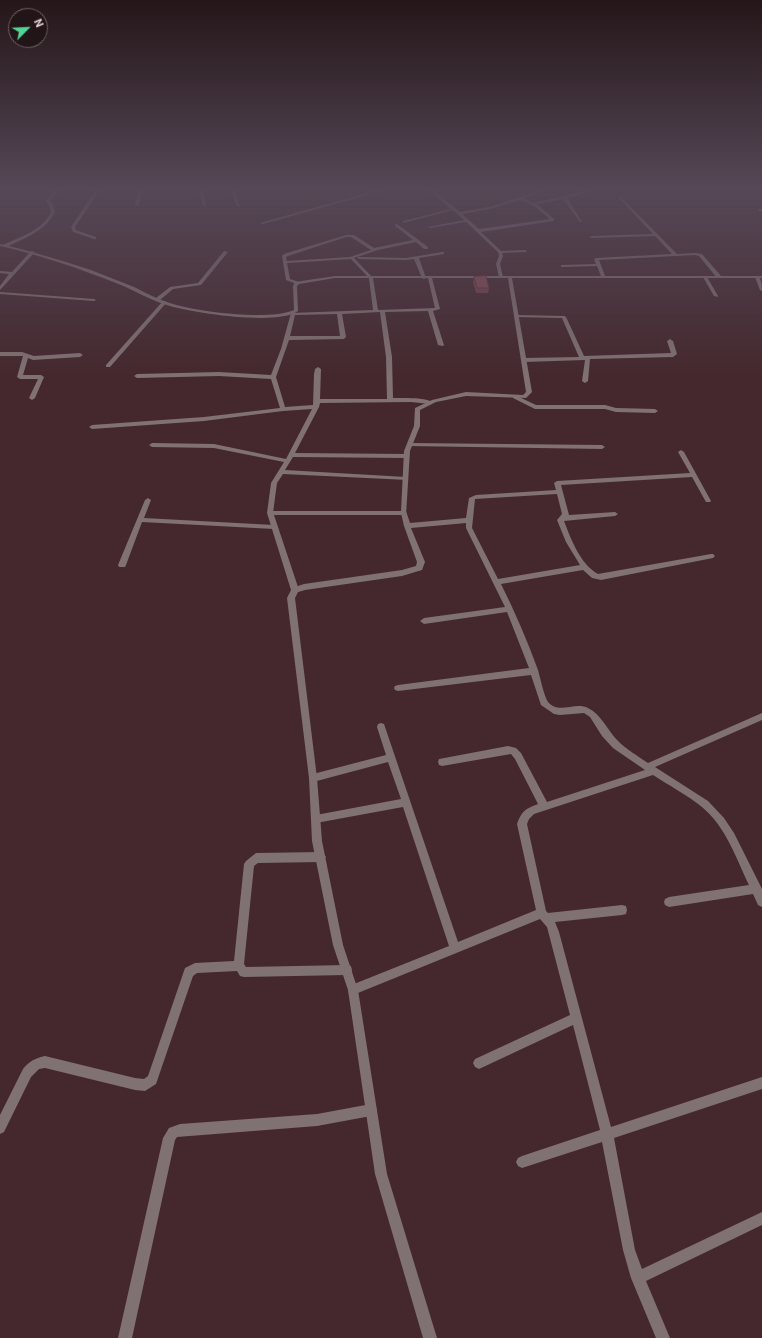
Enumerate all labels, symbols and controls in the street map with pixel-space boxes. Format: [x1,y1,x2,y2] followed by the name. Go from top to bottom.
[8,8,48,48] north arrow
[31,17,46,30] text: N

